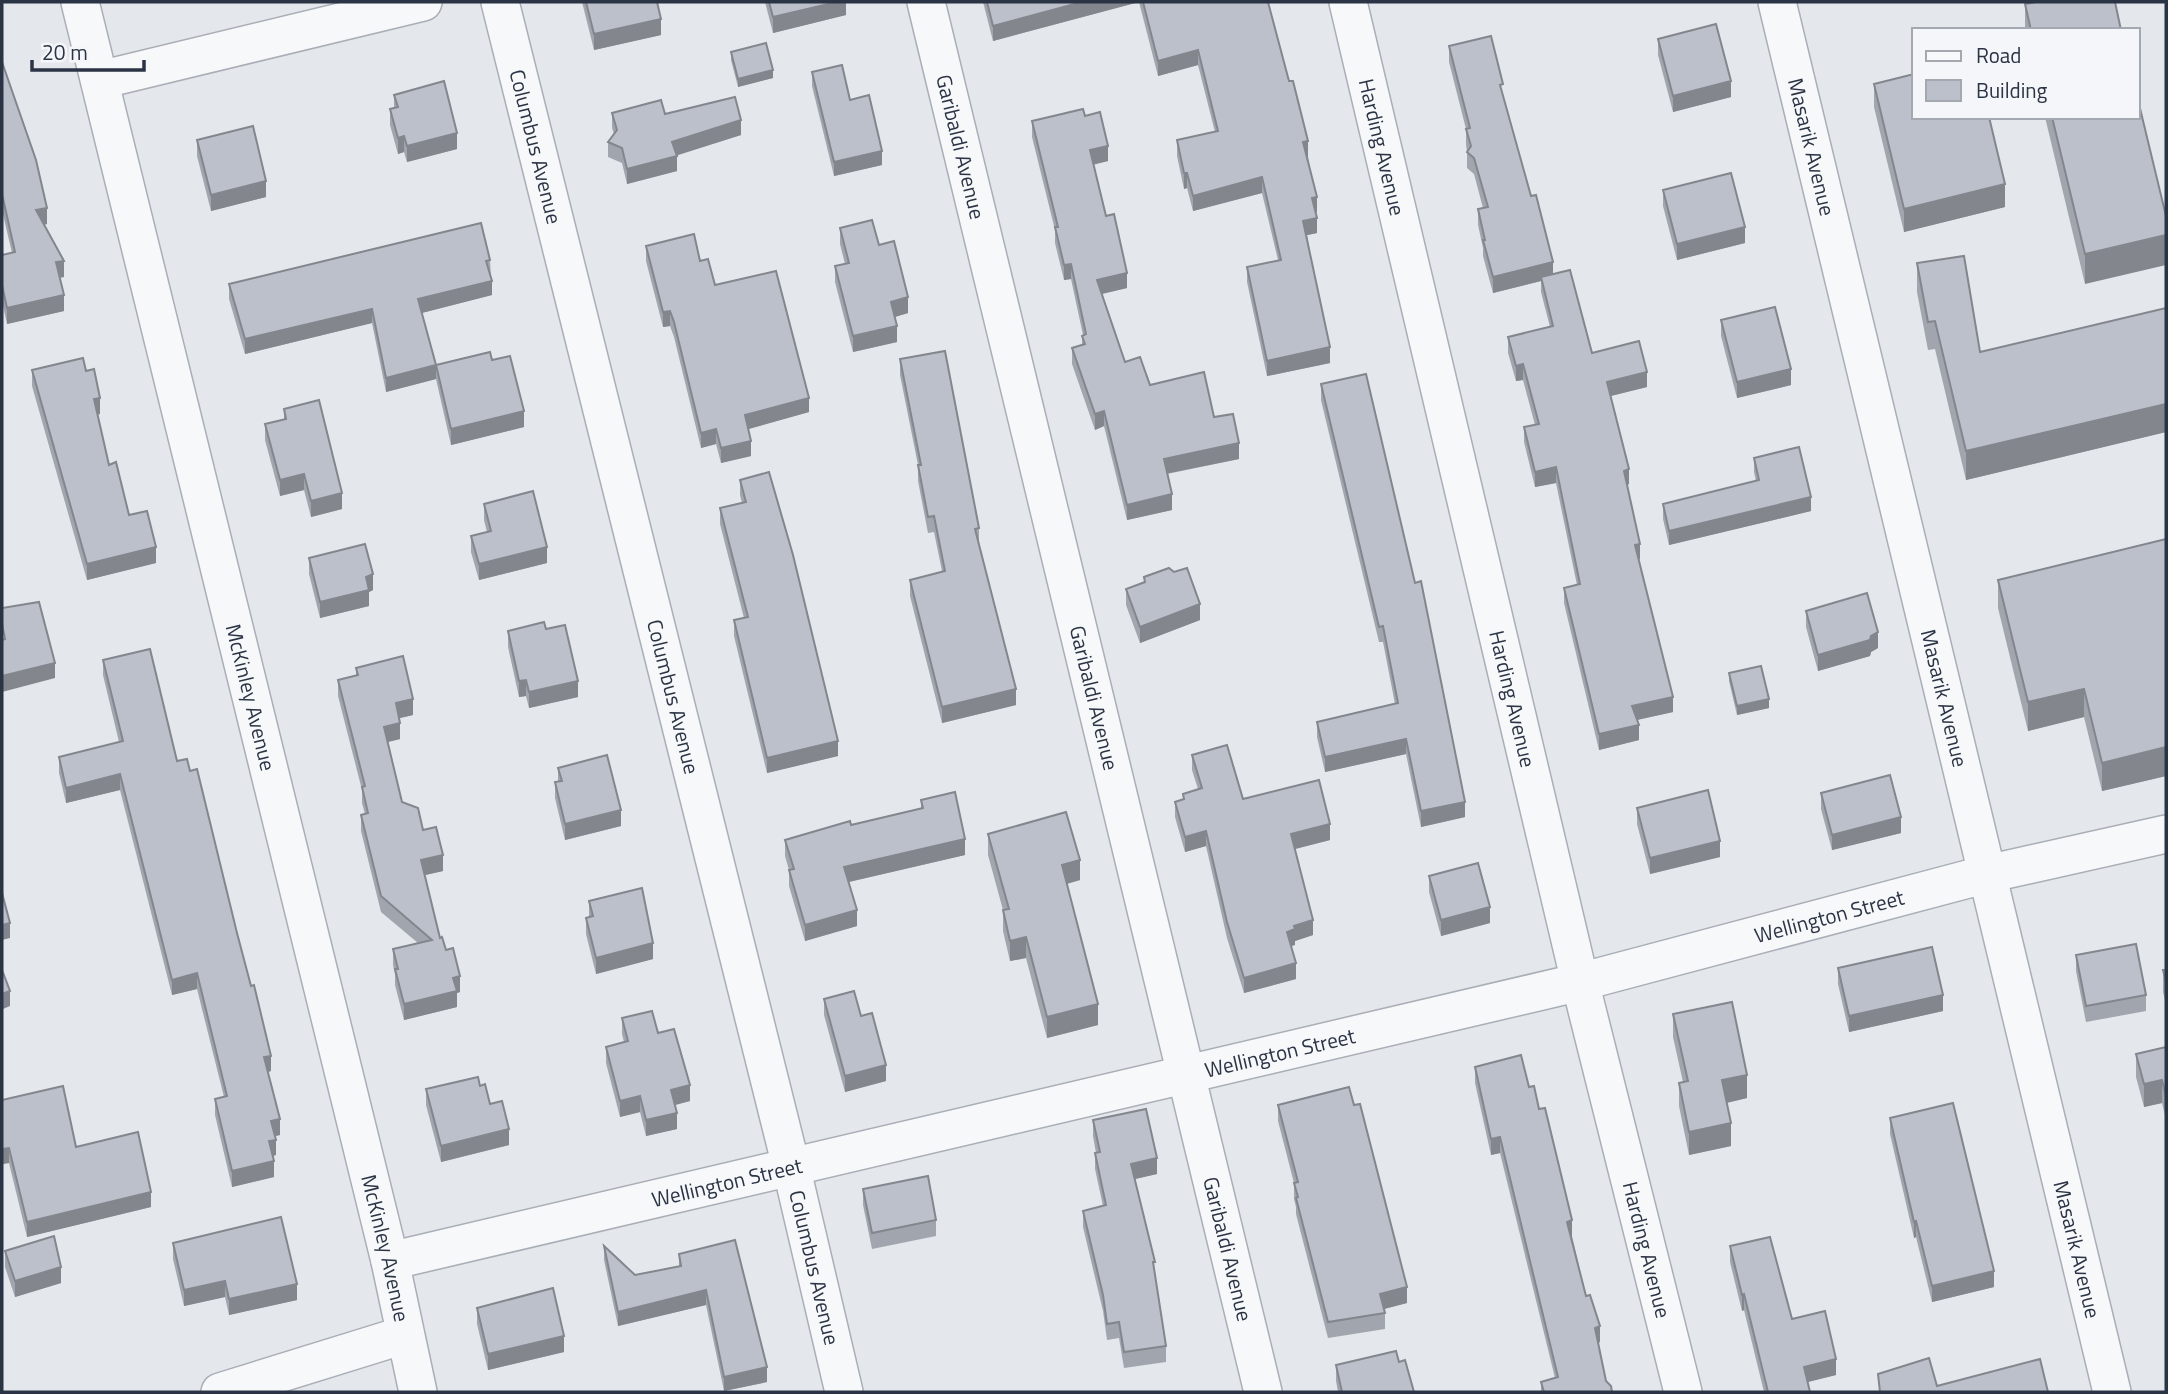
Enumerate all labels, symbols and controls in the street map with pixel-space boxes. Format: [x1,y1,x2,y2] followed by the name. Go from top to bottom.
[32,28,144,72] scale bar
[1912,28,2140,119] legend
[42,36,88,68] text: 20 m
[1976,39,2021,71] text: Road
[501,66,571,227] street label: Columbus Avenue
[928,71,994,222] street label: Garibaldi Avenue
[1976,74,2048,106] text: Building
[1351,75,1414,219] street label: Harding Avenue
[1780,75,1844,219] street label: Masarik Avenue
[639,616,708,777] street label: Columbus Avenue
[218,620,285,774] street label: McKinley Avenue
[1062,622,1128,773] street label: Garibaldi Avenue
[1913,626,1977,770] street label: Masarik Avenue
[1481,627,1545,770] street label: Harding Avenue
[1751,881,1908,951] street label: Wellington Street
[1201,1019,1359,1085] street label: Wellington Street
[648,1149,806,1215] street label: Wellington Street
[353,1171,419,1325] street label: McKinley Avenue
[1195,1173,1261,1324] street label: Garibaldi Avenue
[2046,1177,2110,1321] street label: Masarik Avenue
[1615,1178,1680,1321] street label: Harding Avenue
[781,1187,848,1348] street label: Columbus Avenue

